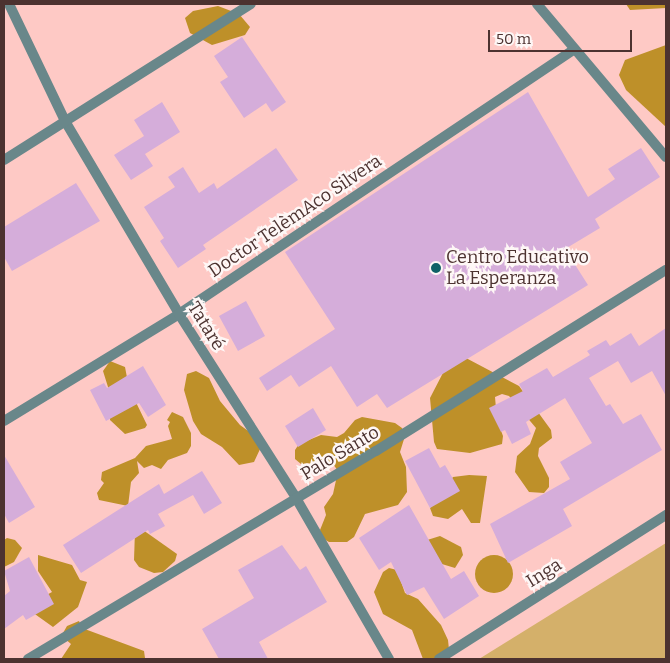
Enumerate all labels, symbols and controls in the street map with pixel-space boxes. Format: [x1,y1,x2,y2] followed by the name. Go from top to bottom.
[490,20,634,52] scale bar
[496,30,531,48] text: 50 m
[204,150,386,282] street label: Doctor TelèmAco Silvera
[446,247,589,290] place label: Centro Educativo La Esperanza
[430,262,442,274] marker: Centro Educativo La Esperanza
[183,298,229,354] street label: Tataré
[297,421,383,485] street label: Palo Santo
[522,554,566,592] street label: Inga

